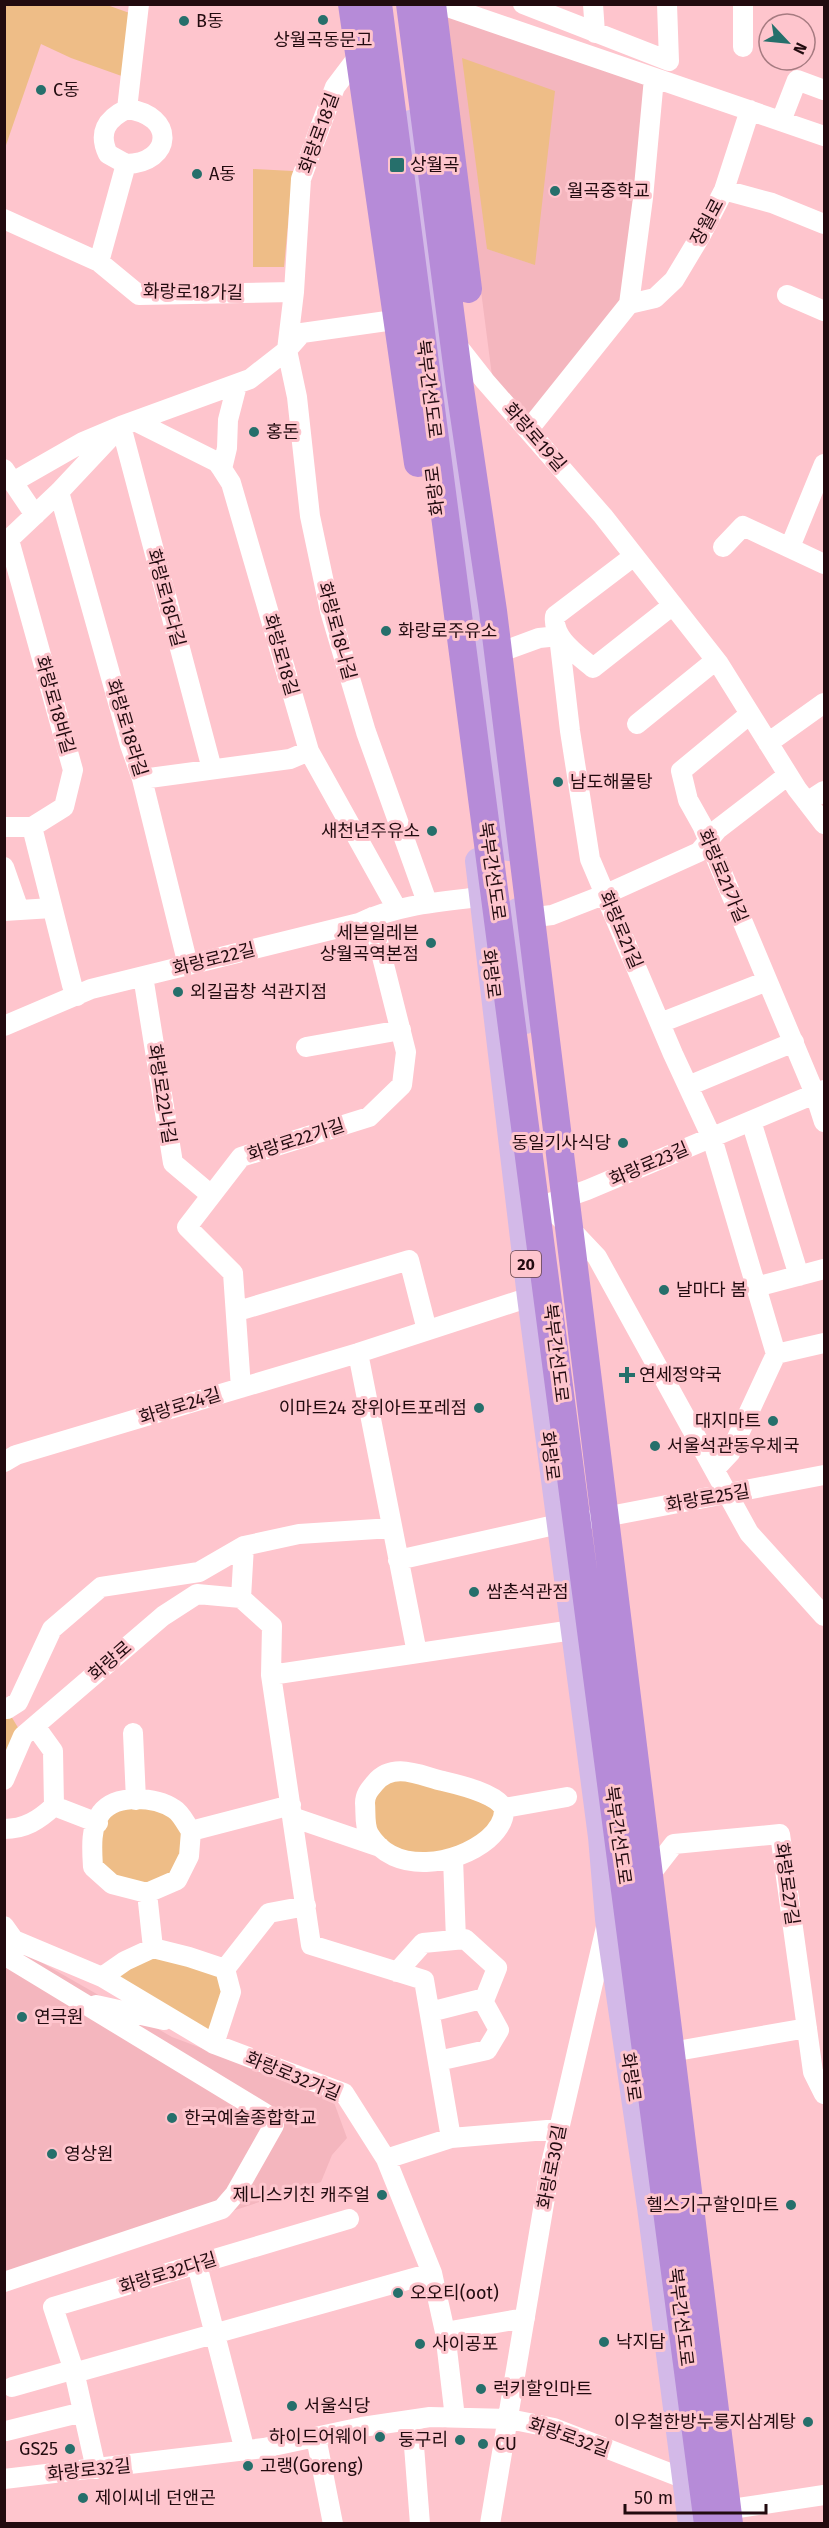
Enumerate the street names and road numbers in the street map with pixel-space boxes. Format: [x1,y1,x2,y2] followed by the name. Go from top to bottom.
[294,90,344,176] street label: 화랑로18길
[686,195,728,249] street label: 장월로
[143,280,243,304] street label: 화랑로18가길
[412,338,446,440] street label: 북부간선도로
[499,398,571,476] street label: 화랑로19길
[421,465,449,517] street label: 화랑로
[142,547,190,649] street label: 화랑로18다길
[313,580,361,682] street label: 화랑로18나길
[259,612,303,698] street label: 화랑로18길
[31,654,79,756] street label: 화랑로18바길
[102,677,152,779] street label: 화랑로18라길
[474,820,510,922] street label: 북부간선도로
[694,826,752,926] street label: 화랑로21가길
[595,888,647,972] street label: 화랑로21길
[171,938,257,980] street label: 화랑로22길
[477,948,505,1000] street label: 화랑로
[143,1043,181,1145] street label: 화랑로22나길
[245,1114,347,1166] street label: 화랑로22가길
[606,1137,692,1191] street label: 화랑로23길
[511,1251,541,1277] road number: 20
[539,1302,573,1404] street label: 북부간선도로
[136,1383,224,1429] street label: 화랑로24길
[536,1430,564,1482] street label: 화랑로
[665,1480,751,1516] street label: 화랑로25길
[84,1636,136,1686] street label: 화랑로
[600,1784,636,1886] street label: 북부간선도로
[770,1841,804,1927] street label: 화랑로27길
[242,2047,344,2105] street label: 화랑로32가길
[617,2051,645,2103] street label: 화랑로
[533,2123,571,2211] street label: 화랑로30길
[117,2248,219,2298] street label: 화랑로32다길
[664,2266,698,2368] street label: 북부간선도로
[526,2413,612,2461] street label: 화랑로32길
[46,2455,132,2485] street label: 화랑로32길

